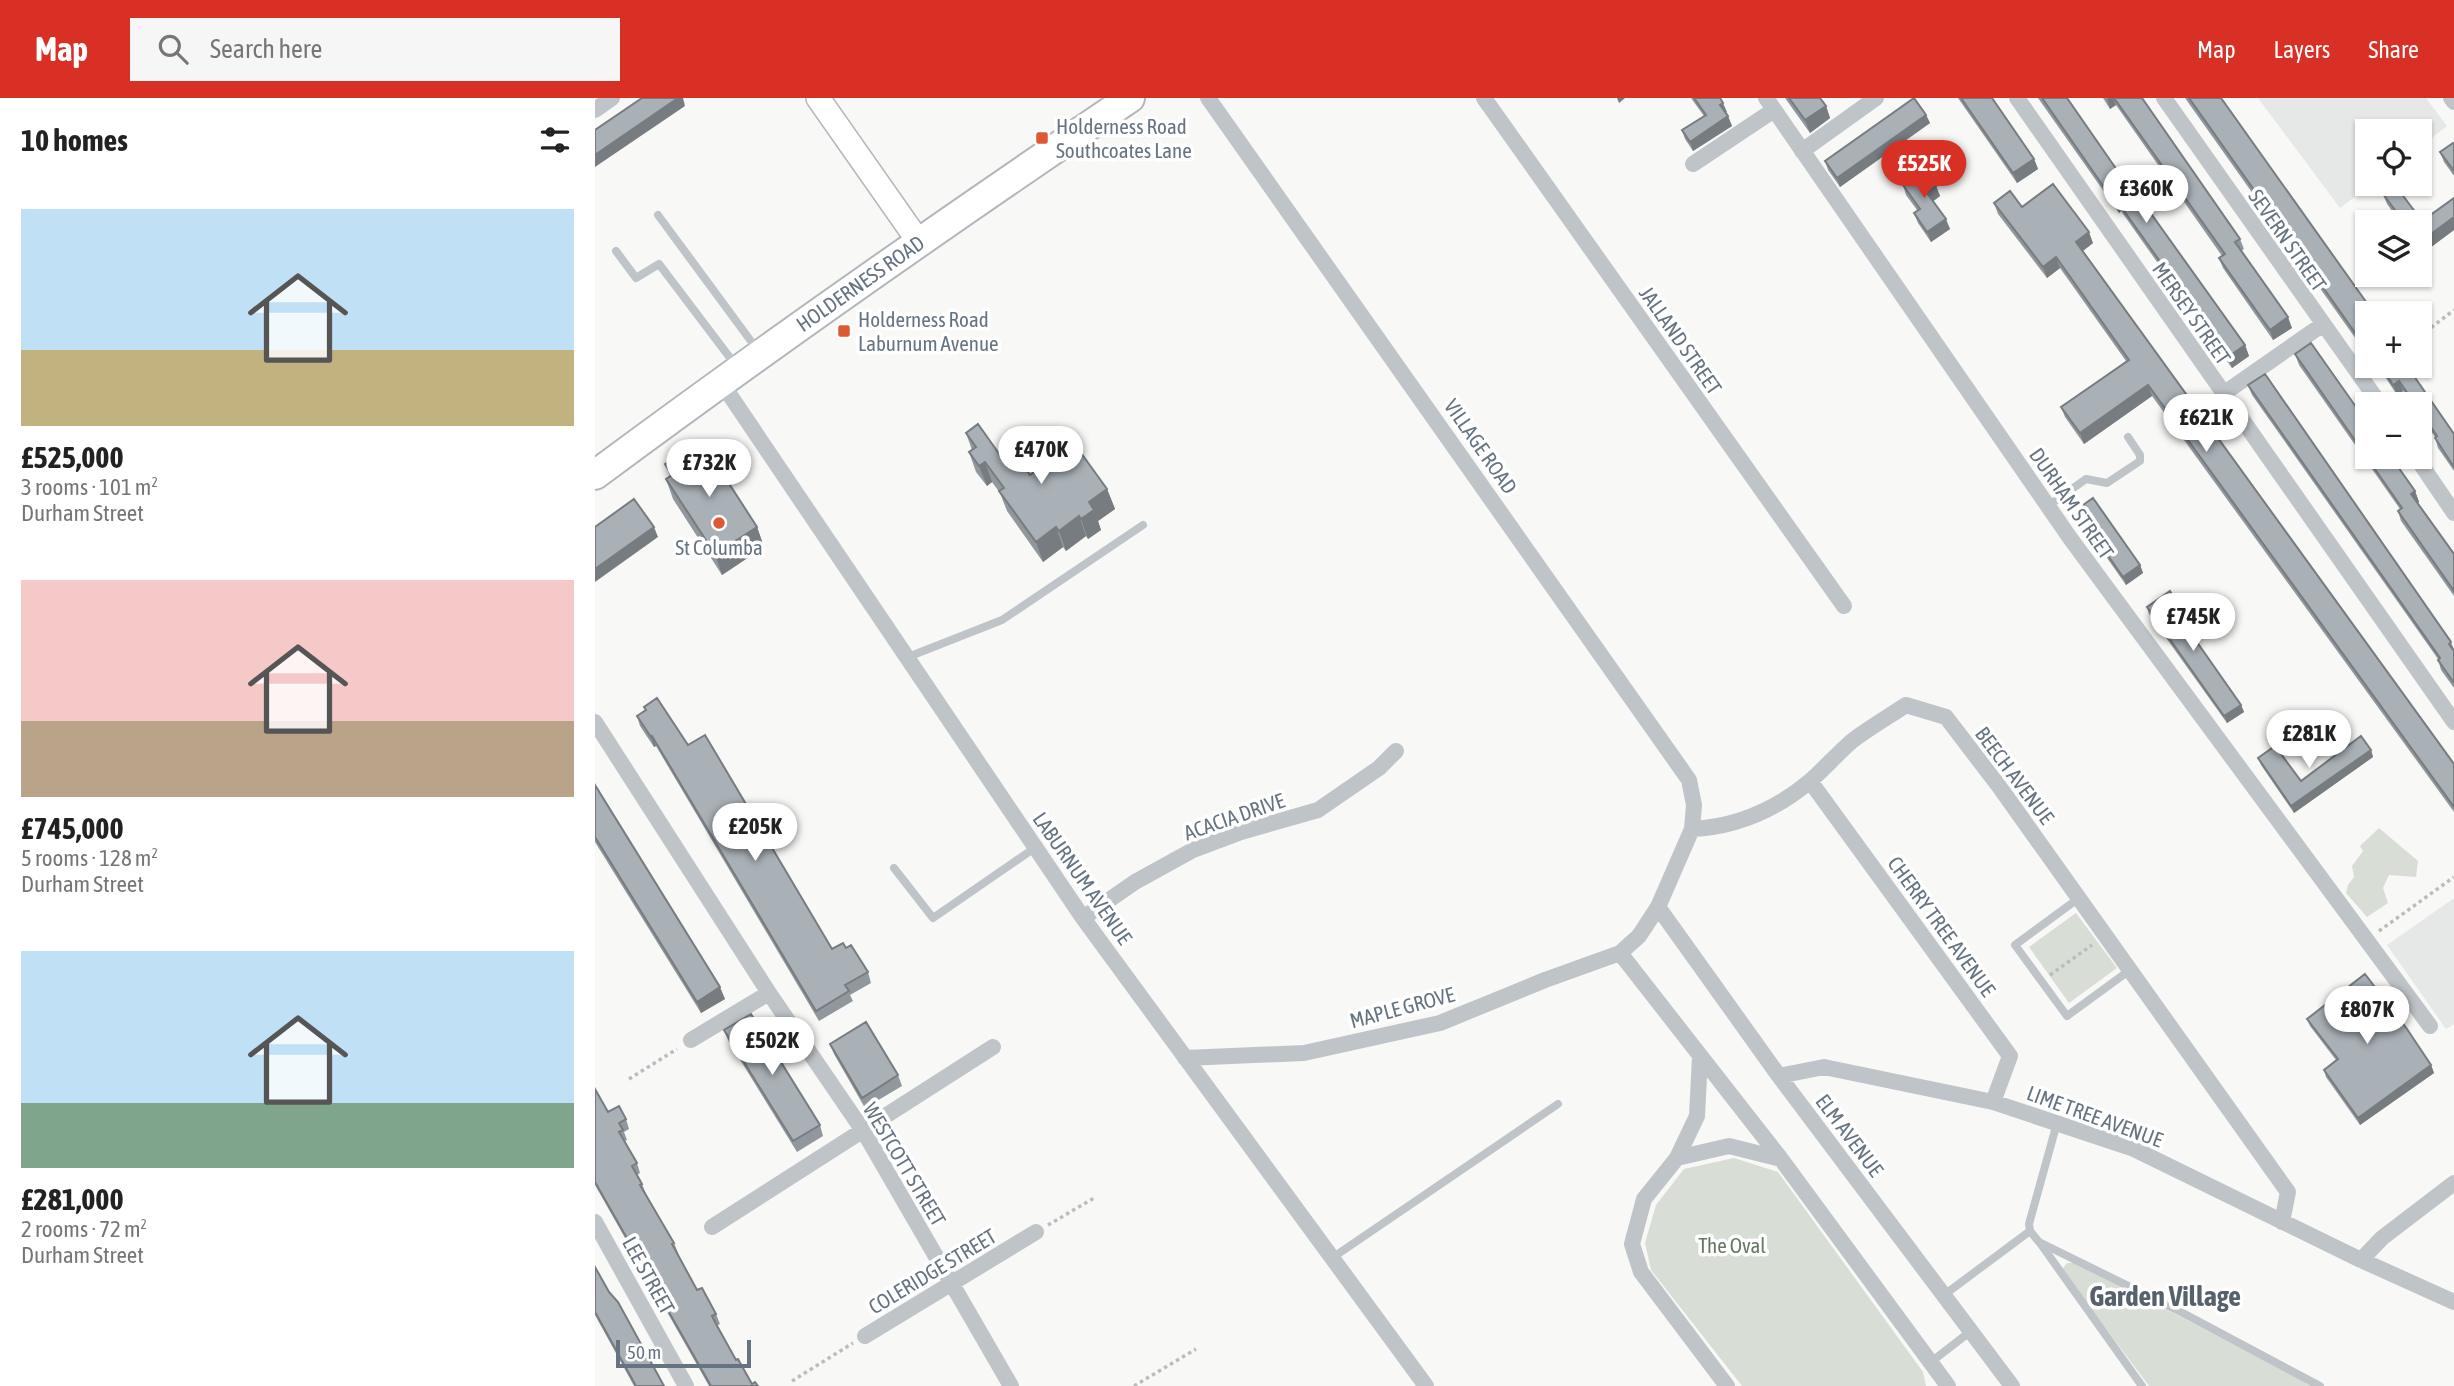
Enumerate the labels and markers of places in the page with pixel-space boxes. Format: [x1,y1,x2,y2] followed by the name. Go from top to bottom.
[1056,114,1192,162] place label: Holderness Road Southcoates Lane
[1034,130,1050,146] marker: Holderness Road Southcoates Lane
[1875,140,1973,200] pin: £525K
[2097,166,2195,225] pin: £360K
[858,307,999,355] place label: Holderness Road Laburnum Avenue
[836,323,852,339] marker: Holderness Road Laburnum Avenue
[2157,394,2255,454] pin: £621K
[992,426,1090,486] pin: £470K
[660,440,758,499] pin: £732K
[711,515,727,531] marker: St Columba
[675,535,763,559] place label: St Columba
[2144,594,2242,653] pin: £745K
[2260,710,2358,770] pin: £281K
[706,804,804,863] pin: £205K
[2318,986,2416,1046] pin: £807K
[723,1018,821,1077] pin: £502K

